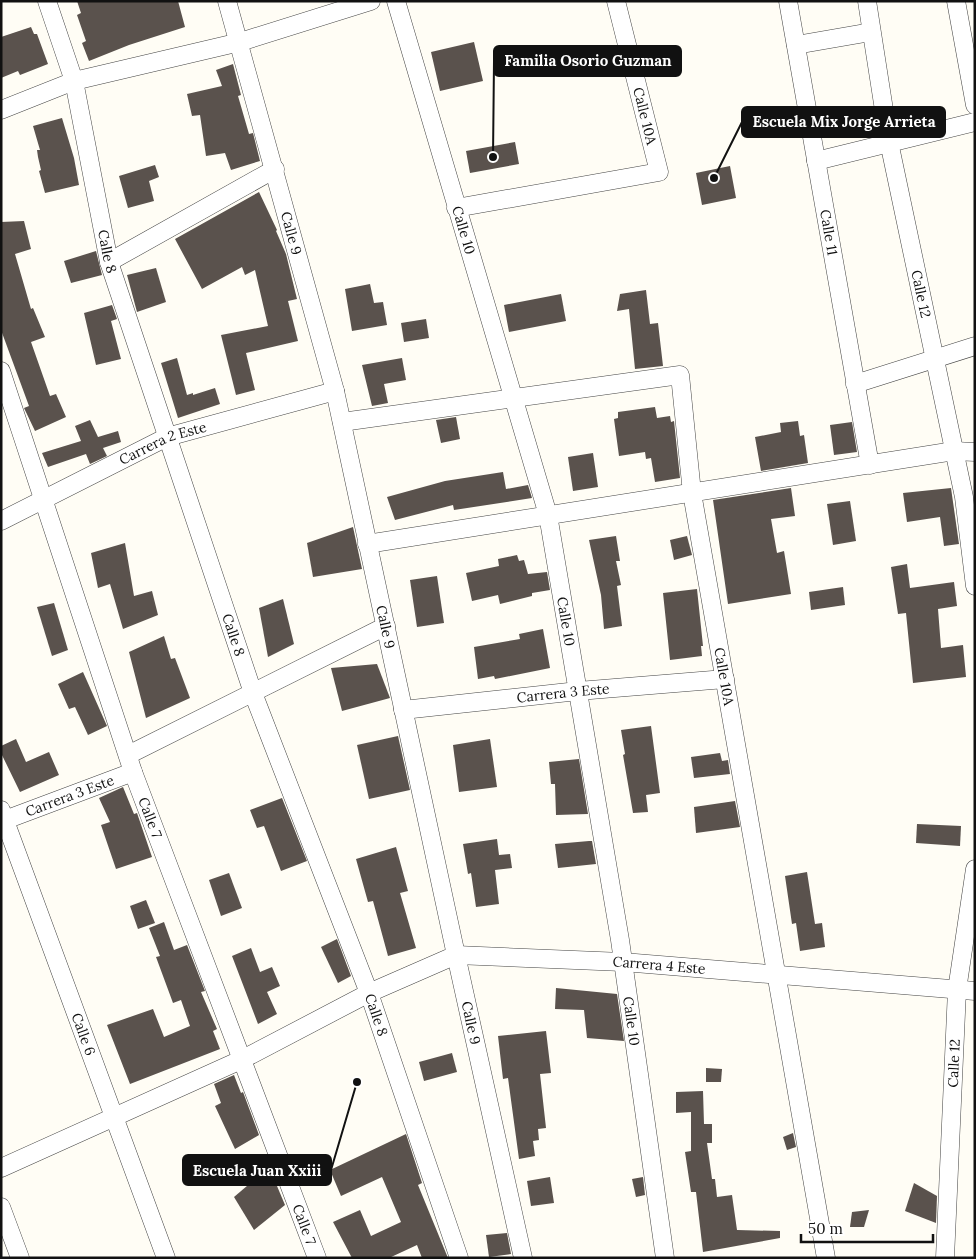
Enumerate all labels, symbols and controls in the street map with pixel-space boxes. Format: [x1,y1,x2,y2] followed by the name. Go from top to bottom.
[494,46,681,76] callout: Familia Osorio Guzman
[504,51,672,70] text: Familia Osorio Guzman
[629,85,661,147] street label: Calle 10A
[742,107,945,137] callout: Escuela Mix Jorge Arrieta
[752,112,936,131] text: Escuela Mix Jorge Arrieta
[448,204,479,257] street label: Calle 10
[816,208,842,257] street label: Calle 11
[277,210,306,257] street label: Calle 9
[94,228,121,276] street label: Calle 8
[907,268,935,320] street label: Calle 12
[116,418,209,469] street label: Carrera 2 Este
[553,595,579,648] street label: Calle 10
[372,604,399,650] street label: Calle 9
[218,611,249,659] street label: Calle 8
[710,646,738,707] street label: Calle 10A
[516,679,611,707] street label: Carrera 3 Este
[23,771,117,821] street label: Carrera 3 Este
[134,795,166,841] street label: Calle 7
[612,953,707,978] street label: Carrera 4 Este
[361,991,392,1039] street label: Calle 8
[619,995,644,1047] street label: Calle 10
[457,999,485,1046] street label: Calle 9
[68,1011,100,1058] street label: Calle 6
[944,1039,964,1088] street label: Calle 12
[183,1155,331,1185] callout: Escuela Juan Xxiii
[193,1161,321,1180] text: Escuela Juan Xxiii
[288,1201,320,1248] street label: Calle 7
[801,1212,934,1244] scale bar
[808,1219,843,1238] text: 50 m

